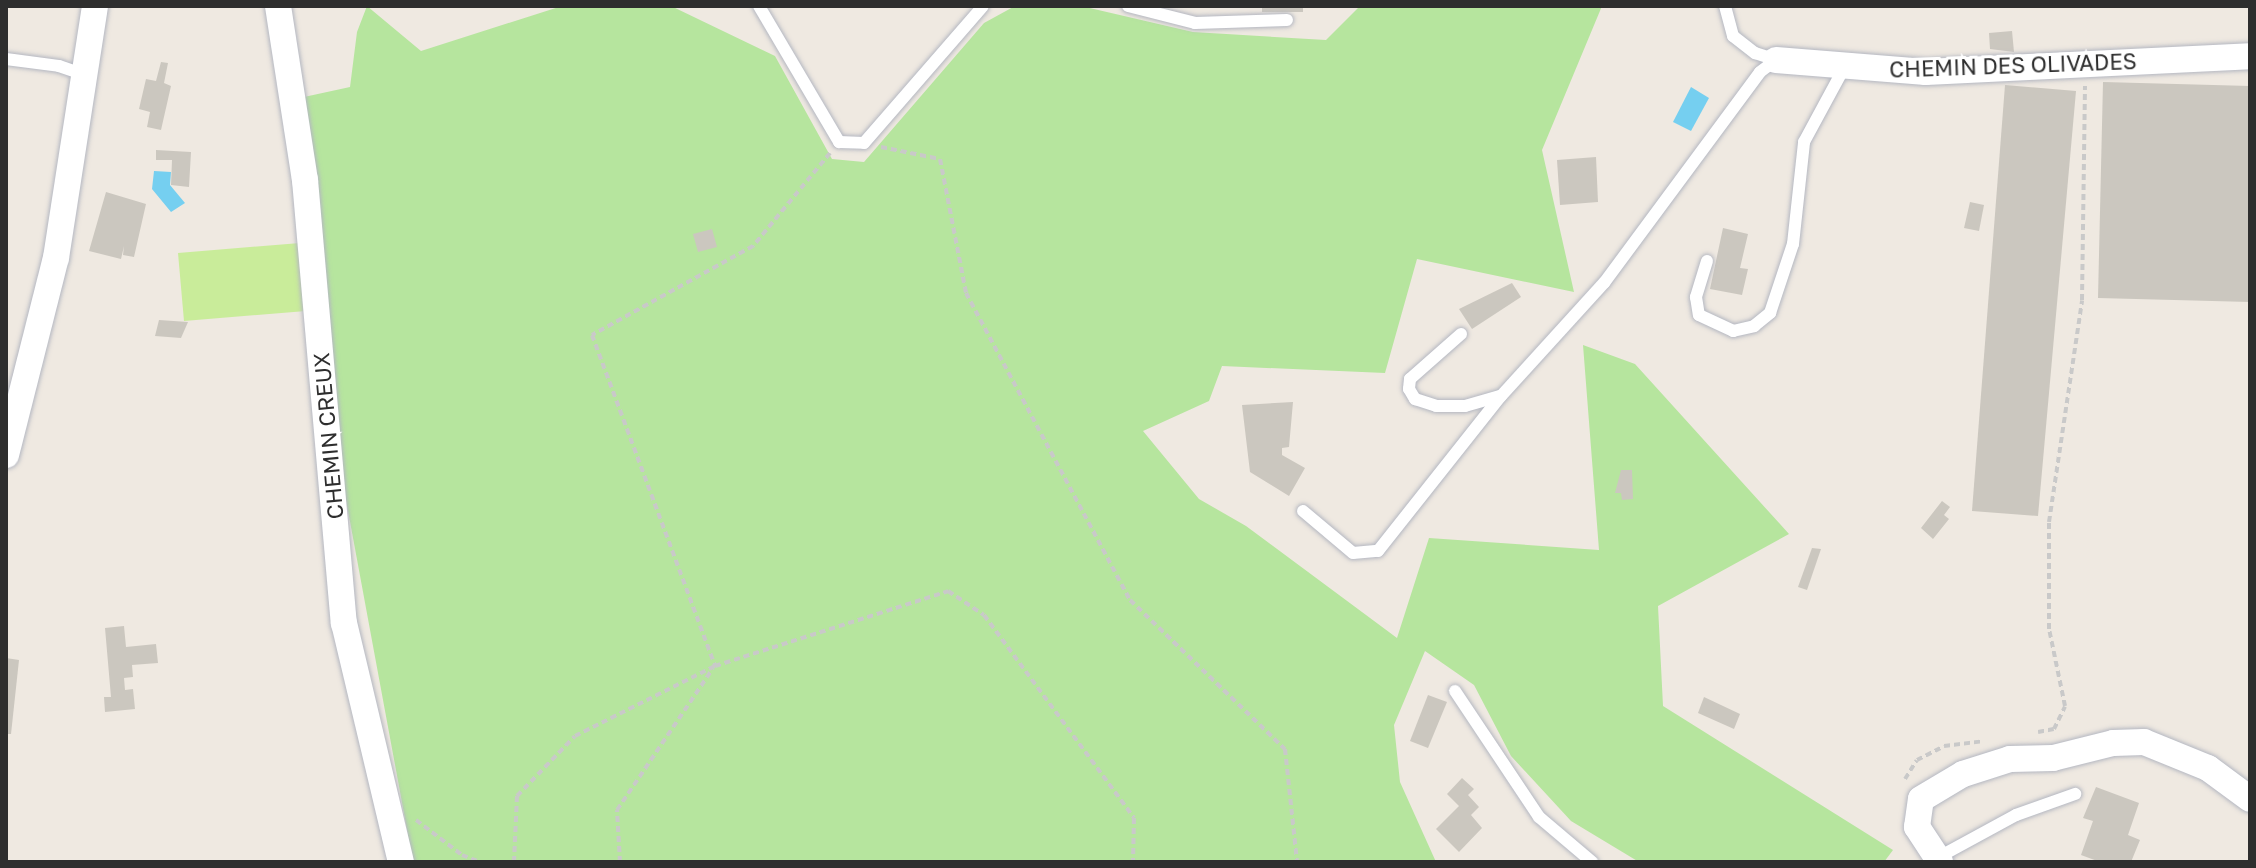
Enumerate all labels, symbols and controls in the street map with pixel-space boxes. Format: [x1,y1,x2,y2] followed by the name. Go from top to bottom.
[1889,47,2137,83] street label: CHEMIN DES OLIVADES
[308,352,348,520] street label: CHEMIN CREUX

